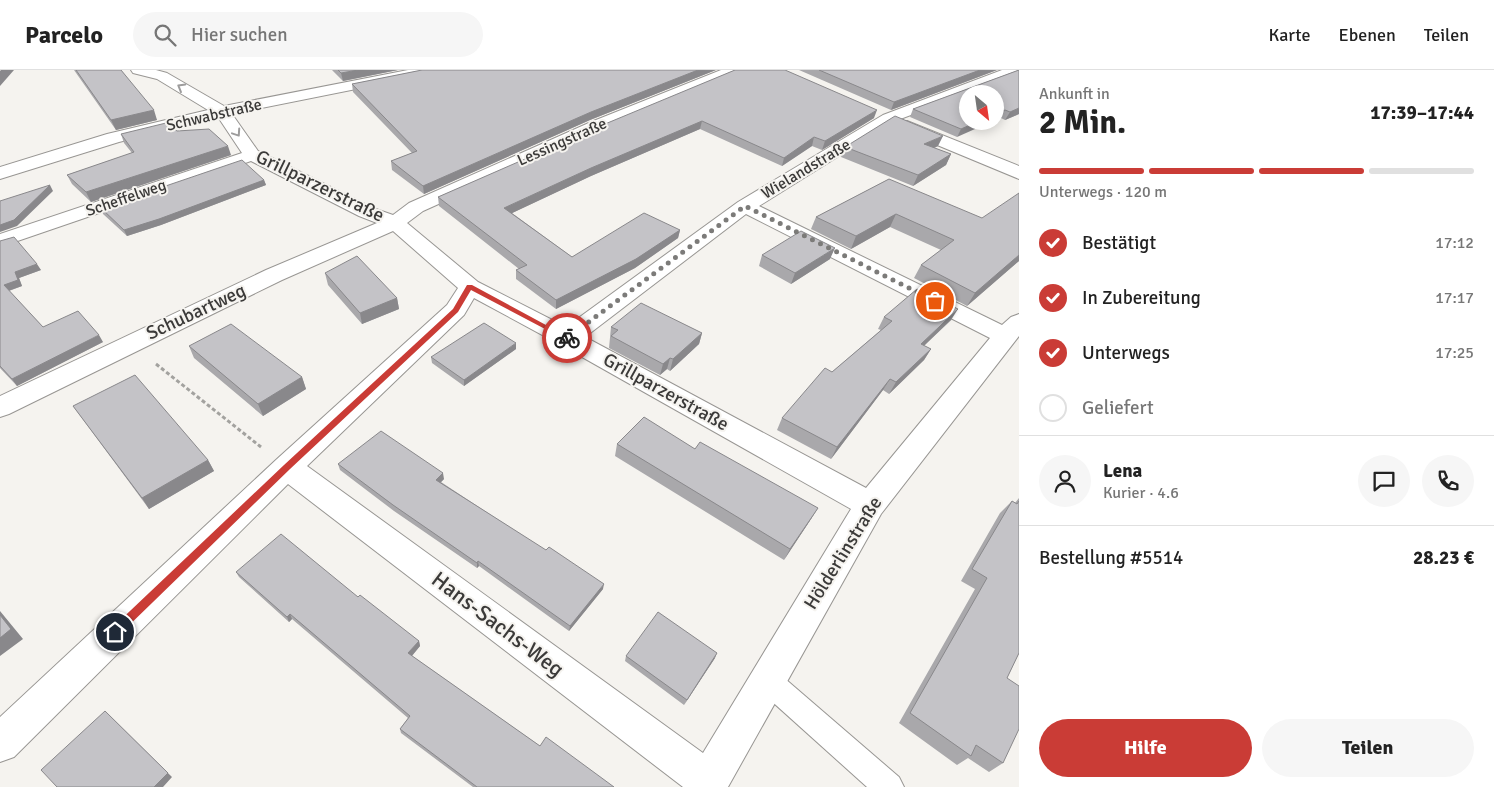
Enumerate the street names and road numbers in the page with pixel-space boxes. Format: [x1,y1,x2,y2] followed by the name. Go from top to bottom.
[164,94,264,136] street label: Schwabstraße
[514,113,610,171] street label: Lessingstraße
[758,135,854,203] street label: Wielandstraße
[252,145,388,227] street label: Grillparzerstraße
[83,175,169,221] street label: Scheffelweg
[142,278,250,346] street label: Schubartweg
[599,348,733,436] street label: Grillparzerstraße
[799,492,887,614] street label: Hölderlinstraße
[426,565,570,683] street label: Hans-Sachs-Weg

